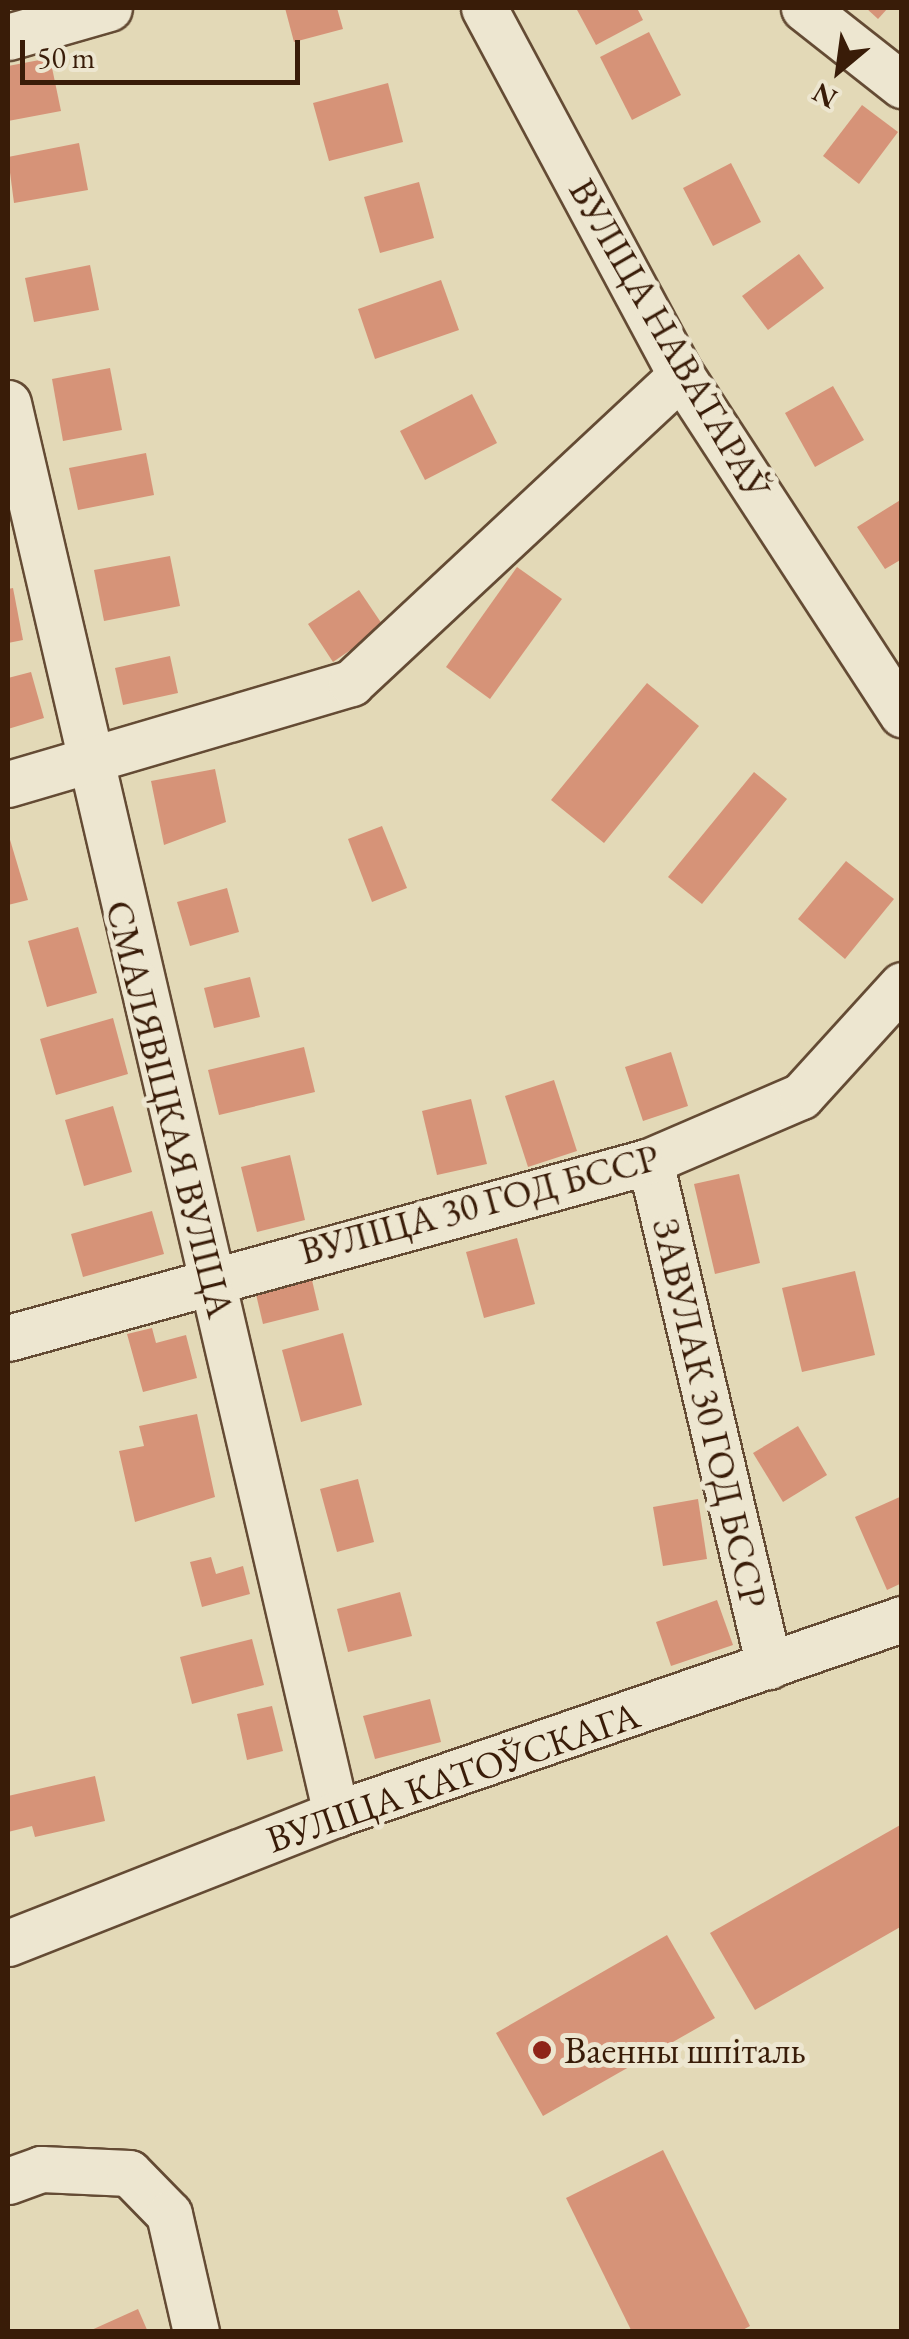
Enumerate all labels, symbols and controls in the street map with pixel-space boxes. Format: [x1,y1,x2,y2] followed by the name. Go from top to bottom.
[25,20,305,82] scale bar
[789,20,889,120] north arrow
[37,38,95,77] text: 50 m
[806,75,843,117] text: N
[560,171,780,507] street label: ВУЛІЦА НАВАТАРАЎ
[96,896,244,1322] street label: СМАЛЯВІЦКАЯ ВУЛІЦА
[295,1134,663,1274] street label: ВУЛІЦА 30 ГОД БССР
[643,1214,777,1612] street label: ЗАВУЛАК 30 ГОД БССР
[261,1692,645,1862] street label: ВУЛІЦА КАТОЎСКАГА
[564,2027,806,2073] place label: Ваенны шпіталь
[529,2037,555,2063] marker: Ваенны шпіталь

